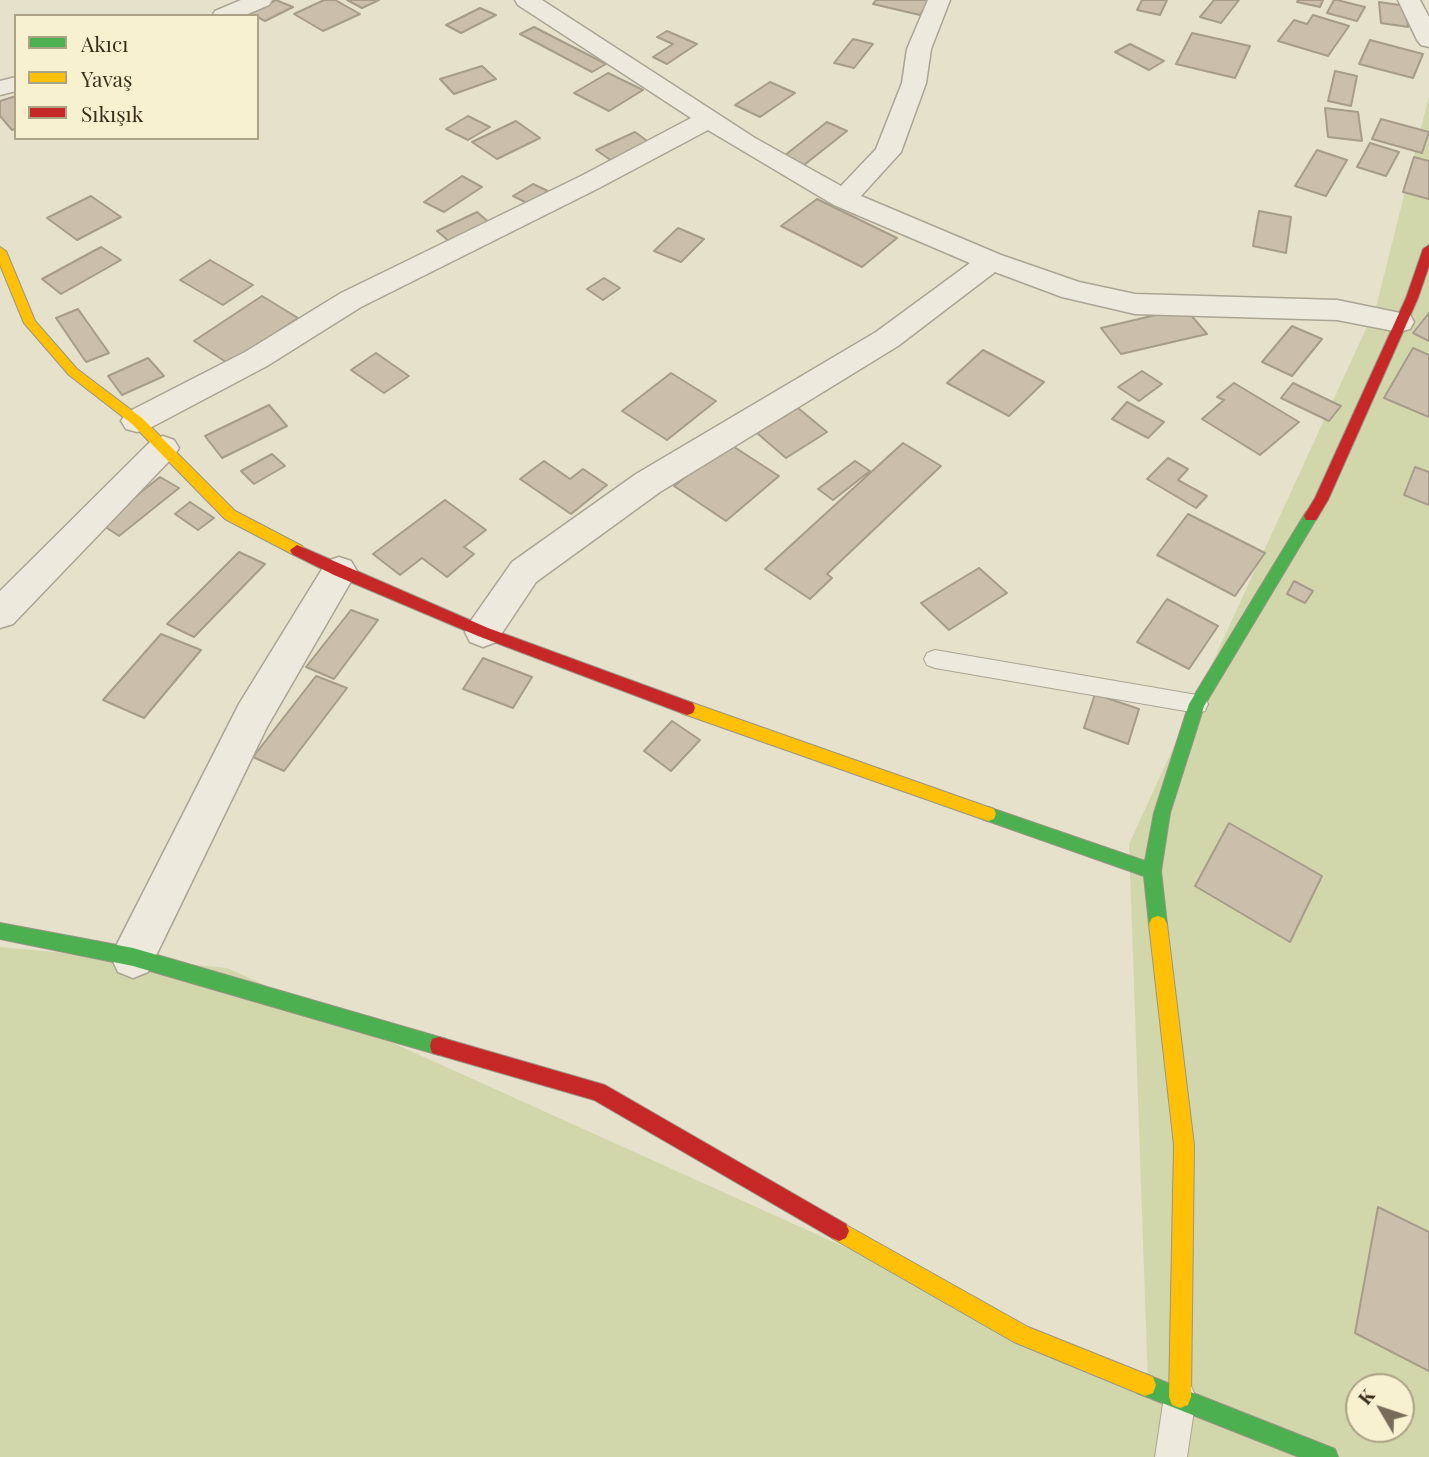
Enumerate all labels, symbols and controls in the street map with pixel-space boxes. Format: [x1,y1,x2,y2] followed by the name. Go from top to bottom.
[14,14,259,140] legend
[81,29,128,57] text: Akıcı
[81,64,132,92] text: Yavaş
[81,99,143,127] text: Sıkışık
[1345,1373,1415,1443] north arrow
[1351,1383,1380,1410] text: K

